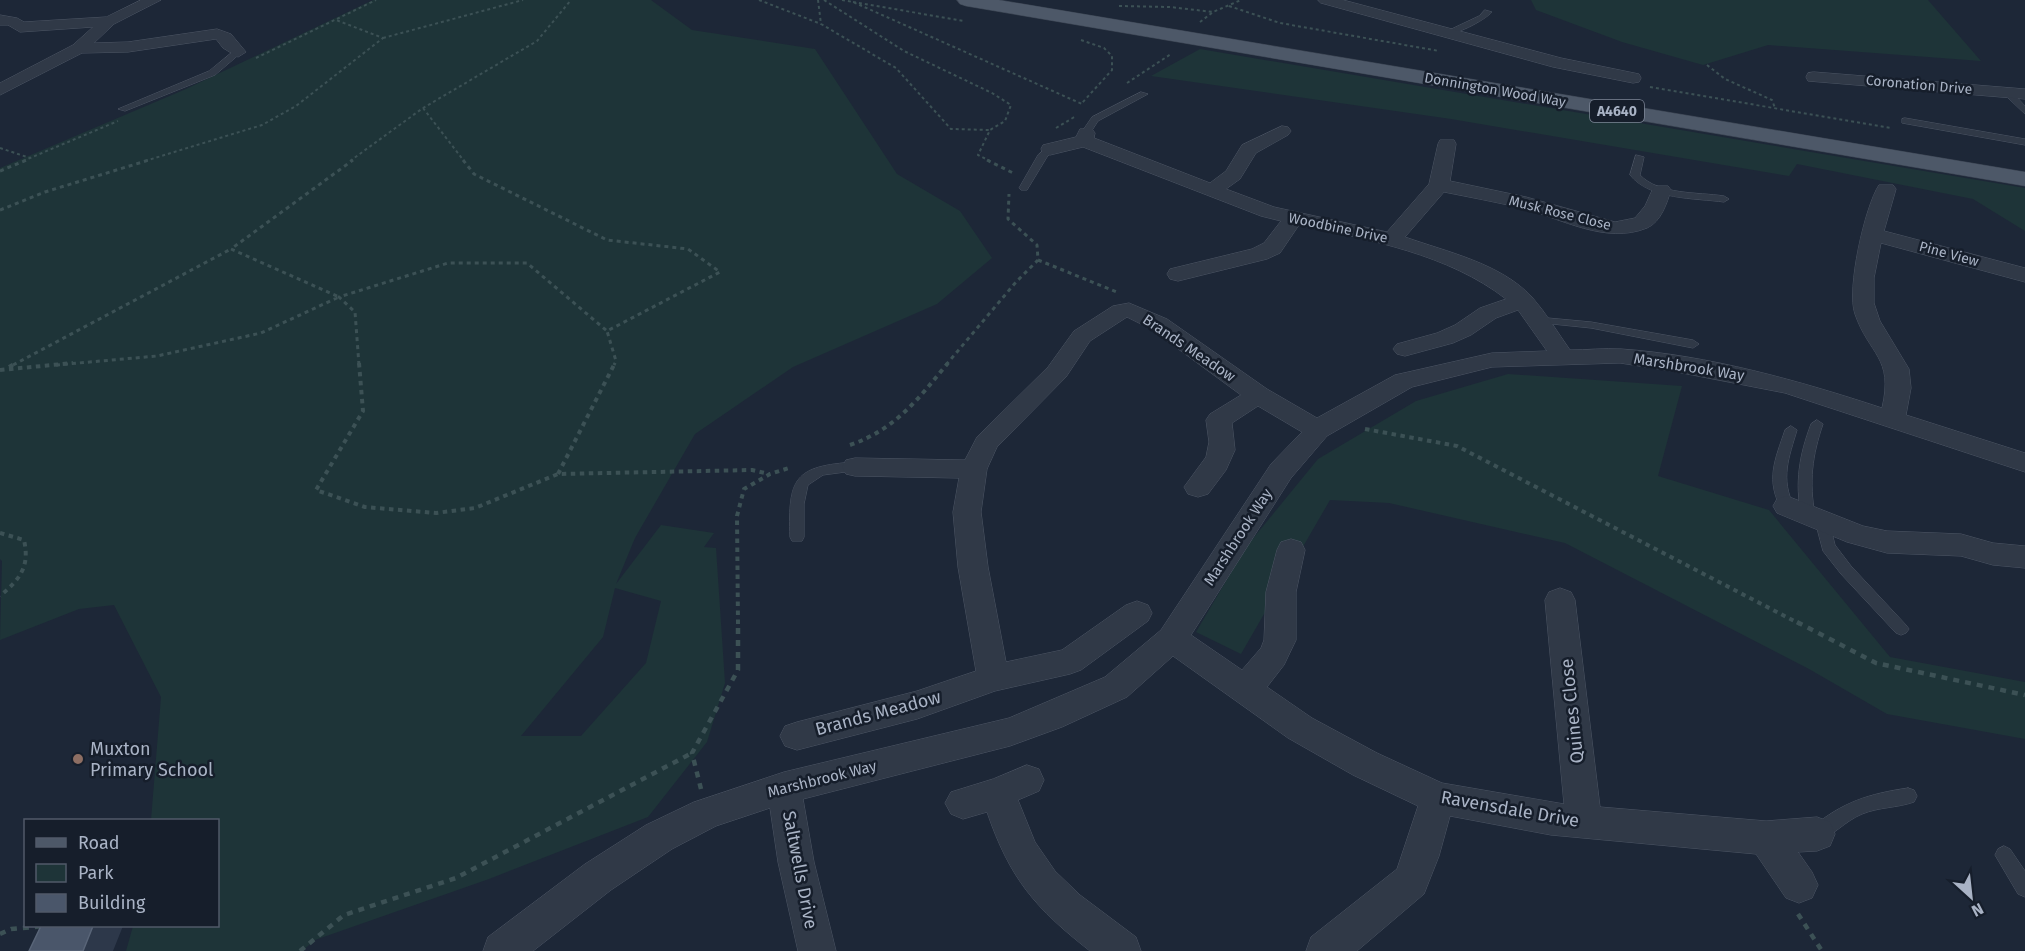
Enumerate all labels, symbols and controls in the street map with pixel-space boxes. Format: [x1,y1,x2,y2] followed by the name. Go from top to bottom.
[1423,69,1567,111] street label: Donnington Wood Way
[1865,72,1973,98] street label: Coronation Drive
[1590,100,1644,122] road number: A4640
[1507,192,1613,234] street label: Musk Rose Close
[1287,209,1389,247] street label: Woodbine Drive
[1917,238,1981,270] street label: Pine View
[1139,310,1239,386] street label: Brands Meadow
[1632,349,1746,385] street label: Marshbrook Way
[1200,485,1276,589] street label: Marshbrook Way
[1556,657,1588,765] street label: Quines Close
[813,686,943,740] street label: Brands Meadow
[90,738,213,781] place label: Muxton Primary School
[71,752,85,766] marker: Muxton Primary School
[766,757,879,801] street label: Marshbrook Way
[1439,786,1581,832] street label: Ravensdale Drive
[778,809,822,931] street label: Saltwells Drive
[24,819,219,927] legend
[78,832,120,854] text: Road
[78,862,114,884] text: Park
[1941,867,2001,927] north arrow
[78,892,146,914] text: Building
[1969,899,1987,921] text: N

